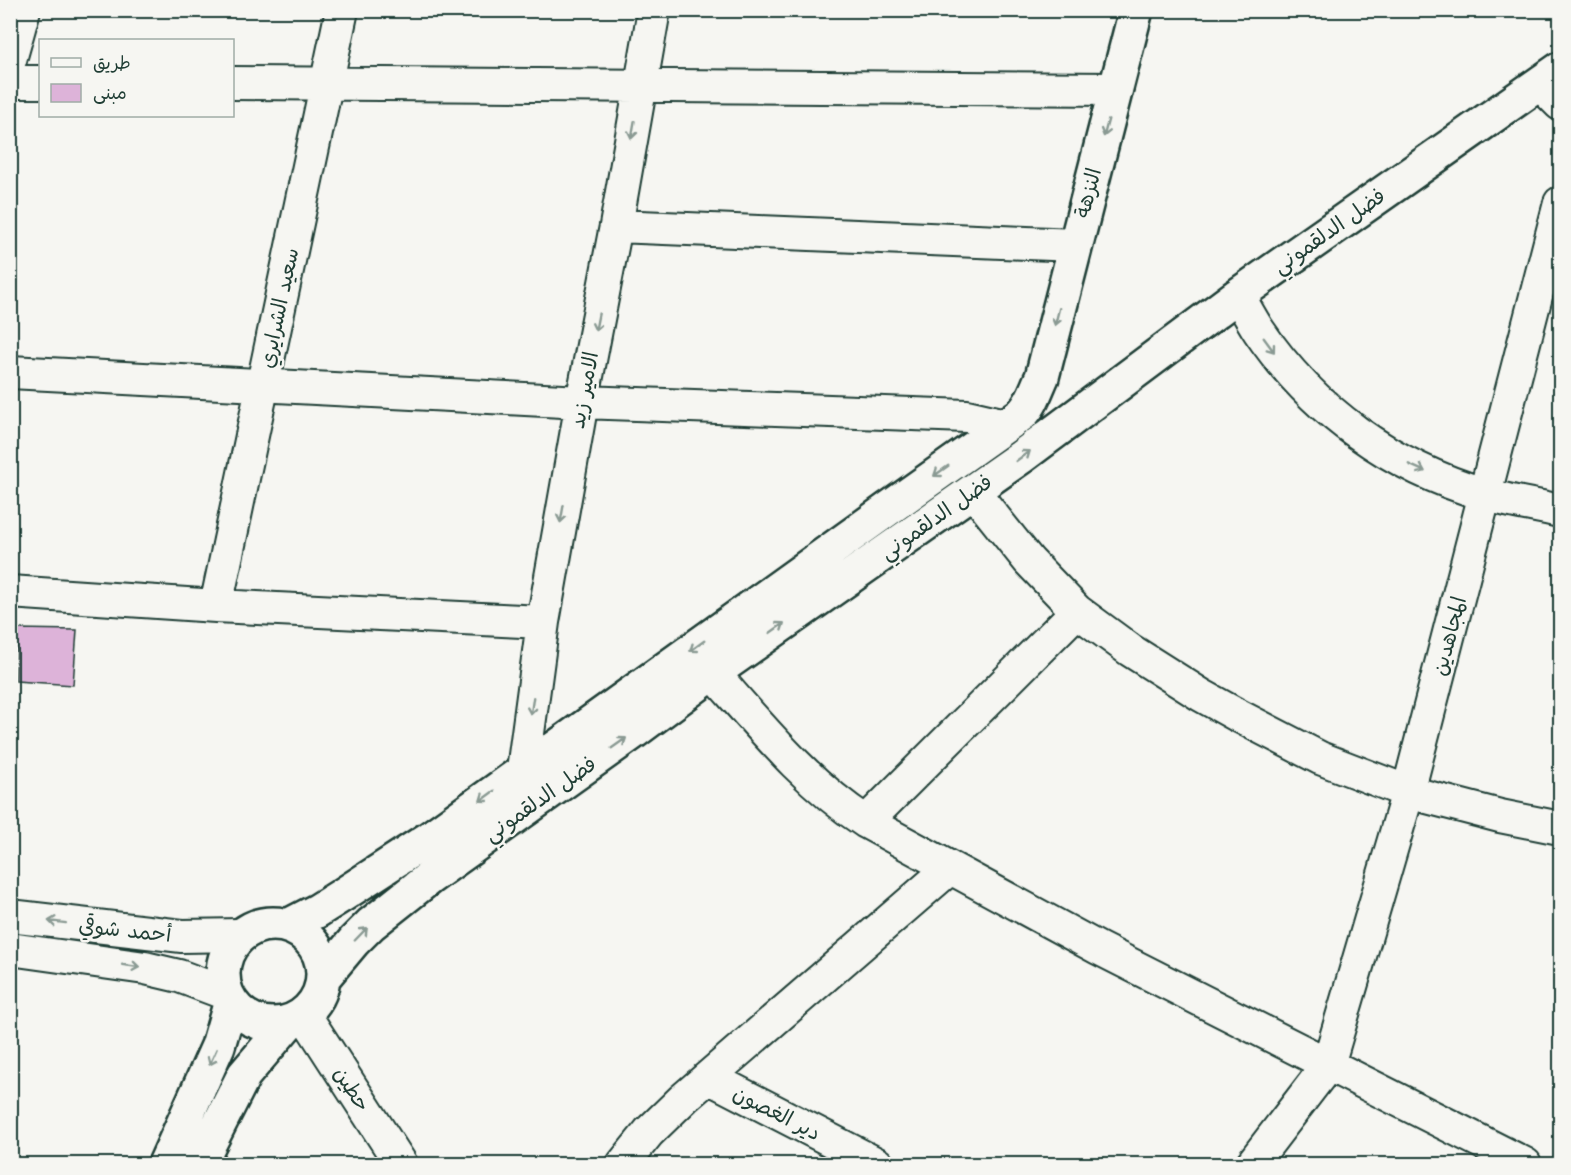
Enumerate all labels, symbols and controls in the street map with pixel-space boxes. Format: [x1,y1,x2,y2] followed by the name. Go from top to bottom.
[39,39,234,117] legend
[93,53,131,74] text: طريق
[93,83,127,104] text: مبنى
[1100,118,1111,137] one-way arrow
[627,120,638,140] one-way arrow
[1070,165,1106,221] street label: النزهة
[1268,183,1394,284] street label: فضل الدلقموني
[255,246,306,371] street label: سعيد الشرايري
[1050,307,1062,326] one-way arrow
[591,312,602,331] one-way arrow
[1263,336,1275,352] one-way arrow
[565,350,603,430] street label: الامير زيد
[1014,450,1030,462] one-way arrow
[1407,463,1425,475] one-way arrow
[933,465,949,477] one-way arrow
[875,469,1001,570] street label: فضل الدلقموني
[556,503,567,523] one-way arrow
[1427,594,1471,678] street label: المجاهدين
[769,622,785,635] one-way arrow
[689,640,705,652] one-way arrow
[526,696,537,716] one-way arrow
[611,736,627,749] one-way arrow
[479,751,605,852] street label: فضل الدلقموني
[479,790,495,803] one-way arrow
[77,912,173,950] street label: أحمد شوقي
[47,916,67,927] one-way arrow
[354,926,369,941] one-way arrow
[120,961,140,972] one-way arrow
[207,1048,218,1066] one-way arrow
[329,1062,375,1116] street label: حطين
[729,1081,825,1146] street label: دير الغصون

